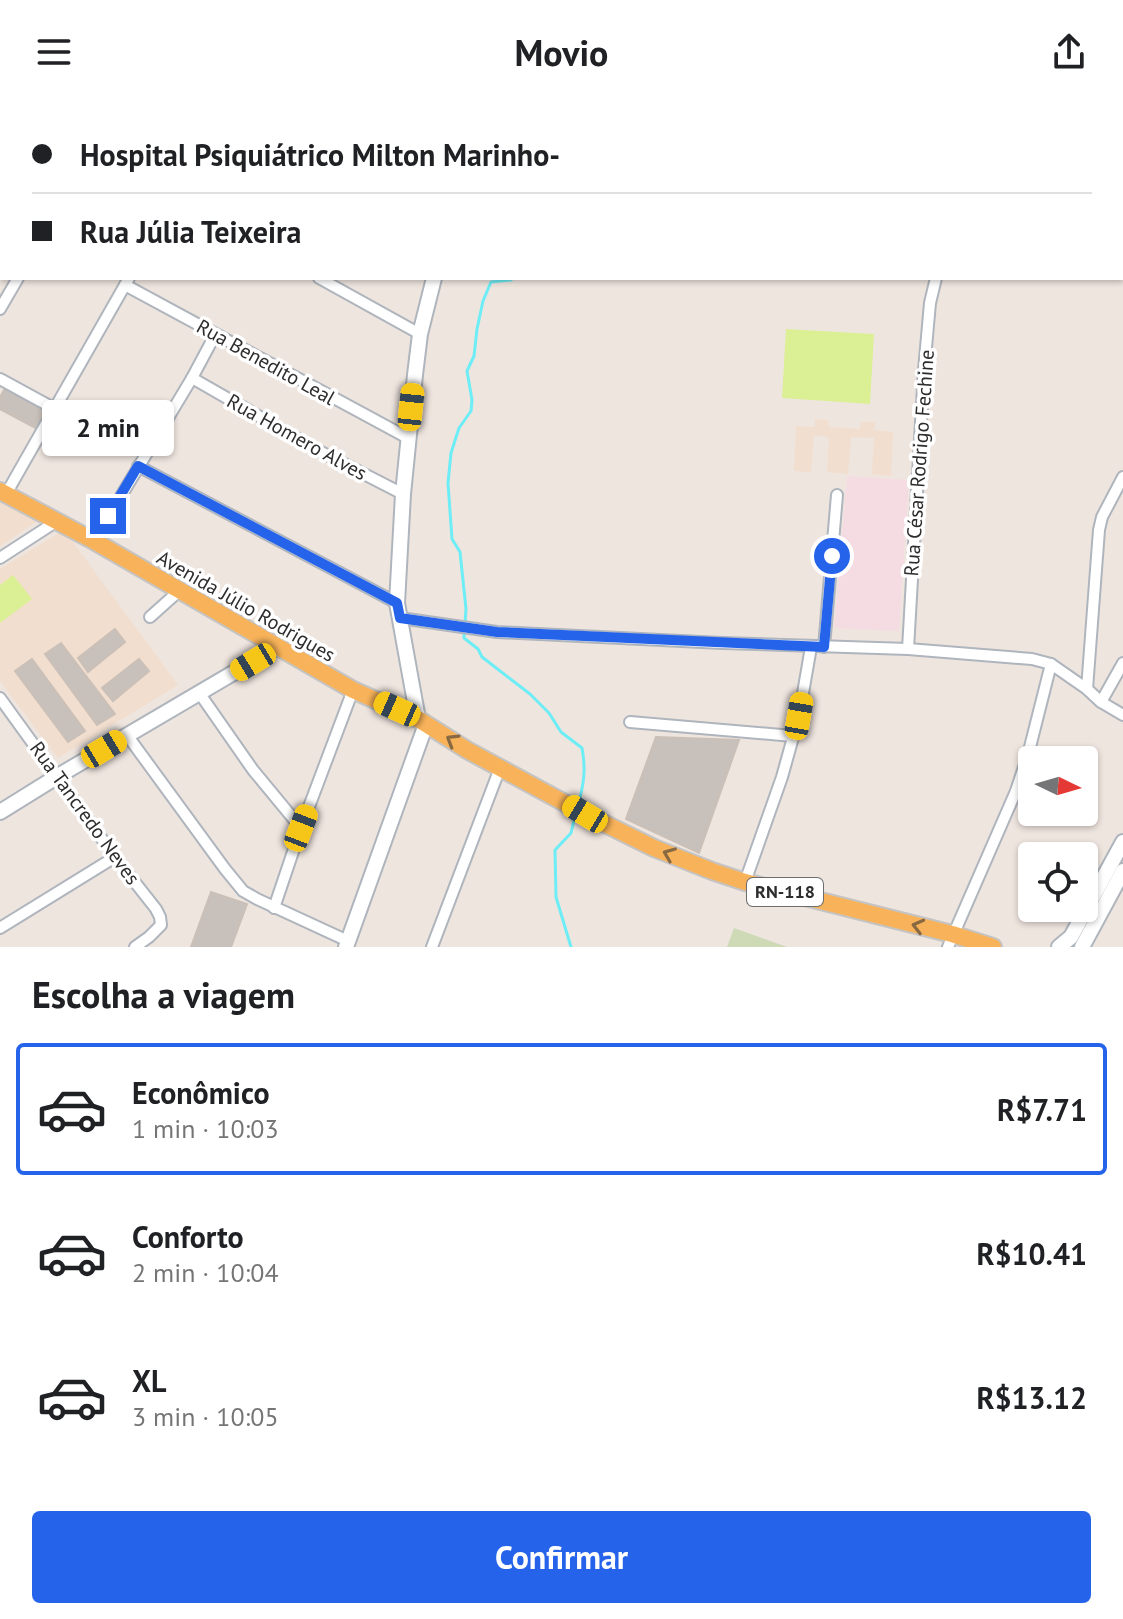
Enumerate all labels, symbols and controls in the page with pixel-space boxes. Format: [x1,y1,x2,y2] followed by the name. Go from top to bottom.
[515,29,608,76] text: Movio
[32,30,76,74] icon: menu
[1047,30,1091,74] icon: share
[80,135,560,174] text: Hospital Psiquiátrico Milton Marinho-
[80,212,301,251] text: Rua Júlia Teixeira
[192,313,340,411] street label: Rua Benedito Leal
[898,349,940,577] street label: Rua César Rodrigo Fechine
[397,382,425,432] car
[222,388,372,486] street label: Rua Homero Alves
[42,400,174,456] callout: 2 min
[76,411,140,444] text: 2 min
[90,498,126,534] route end
[814,538,850,574] route start
[152,544,340,668] street label: Avenida Júlio Rodrigues
[226,639,280,685] car
[370,688,424,730] car
[783,690,815,742] car
[77,726,131,772] car
[446,735,461,750] one-way arrow
[24,736,146,890] street label: Rua Tancredo Neves
[1018,746,1098,826] north arrow
[1018,746,1098,922] map controls
[558,791,612,837] car
[281,801,321,855] car
[1018,842,1098,922] button: locate
[663,847,677,864] one-way arrow
[747,878,823,906] road number: RN-118
[912,918,925,935] one-way arrow
[32,971,295,1018] text: Escolha a viagem
[36,1073,108,1145] icon: car
[132,1073,270,1112] text: Econômico
[997,1090,1087,1129] text: R$7.71
[132,1112,279,1145] text: 1 min · 10:03
[36,1217,108,1289] icon: car
[132,1217,244,1256] text: Conforto
[977,1234,1087,1273] text: R$10.41
[132,1256,279,1289] text: 2 min · 10:04
[36,1361,108,1433] icon: car
[132,1361,166,1400] text: XL
[977,1378,1087,1417] text: R$13.12
[132,1400,279,1433] text: 3 min · 10:05
[32,1511,1091,1603] button: Confirmar

